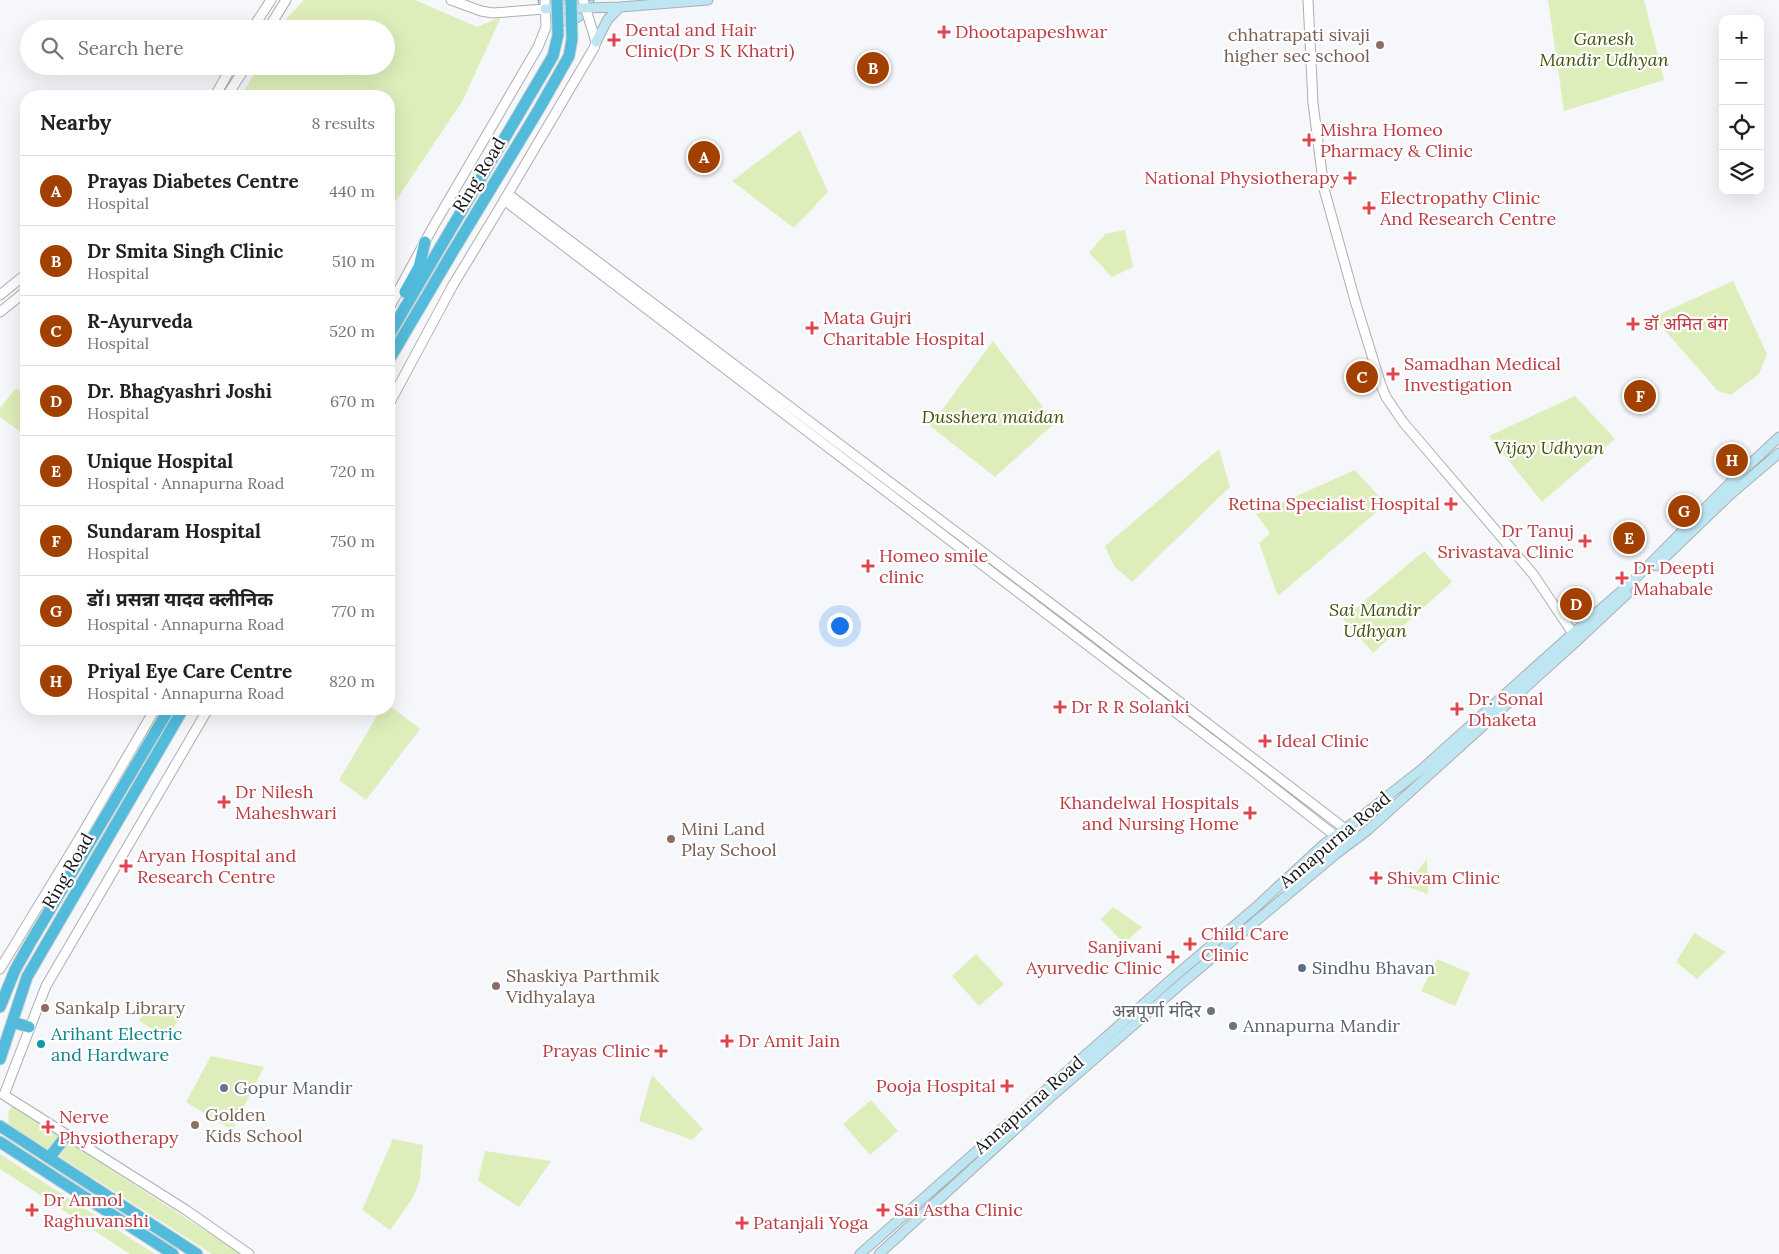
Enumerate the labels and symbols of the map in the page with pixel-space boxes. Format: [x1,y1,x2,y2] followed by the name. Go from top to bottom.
[625,18,794,62] place label: Dental and Hair Clinic(Dr S K Khatri)
[955,20,1107,43] place label: Dhootapapeshwar
[1224,23,1370,67] place label: chhatrapati sivaji higher sec school
[937,25,951,39] marker: Dhootapapeshwar
[1539,27,1669,71] park label: Ganesh Mandir Udhyan
[607,33,621,47] marker: Dental and Hair Clinic(Dr S K Khatri)
[1374,39,1386,51] marker: chhatrapati sivaji higher sec school
[857,49,889,87] pin: B
[1320,118,1473,162] place label: Mishra Homeo Pharmacy & Clinic
[447,133,510,217] street label: Ring Road
[1302,133,1316,147] marker: Mishra Homeo Pharmacy & Clinic
[688,138,720,176] pin: A
[1144,166,1339,189] place label: National Physiotherapy
[1343,171,1357,185] marker: National Physiotherapy
[1379,186,1556,230] place label: Electropathy Clinic And Research Centre
[1362,201,1376,215] marker: Electropathy Clinic And Research Centre
[823,306,985,350] place label: Mata Gujri Charitable Hospital
[1643,312,1728,335] place label: डॉ अमित बंग
[1626,317,1640,331] marker: डॉ अमित बंग
[805,321,819,335] marker: Mata Gujri Charitable Hospital
[1404,352,1561,396] place label: Samadhan Medical Investigation
[1346,358,1378,396] pin: C
[1386,367,1400,381] marker: Samadhan Medical Investigation
[1624,377,1656,415] pin: F
[921,405,1065,428] park label: Dusshera maidan
[1494,436,1604,459] park label: Vijay Udhyan
[1716,441,1748,479] pin: H
[1228,492,1440,515] place label: Retina Specialist Hospital
[1668,492,1700,530] pin: G
[1444,497,1458,511] marker: Retina Specialist Hospital
[1437,519,1574,563] place label: Dr Tanuj Srivastava Clinic
[1613,519,1645,557] pin: E
[1578,534,1592,548] marker: Dr Tanuj Srivastava Clinic
[879,544,989,588] place label: Homeo smile clinic
[1633,556,1715,600] place label: Dr Deepti Mahabale
[861,559,875,573] marker: Homeo smile clinic
[1615,571,1629,585] marker: Dr Deepti Mahabale
[1560,585,1592,623] pin: D
[1329,598,1422,642] park label: Sai Mandir Udhyan
[827,613,853,639] your location
[1468,687,1544,731] place label: Dr. Sonal Dhaketa
[1071,695,1190,718] place label: Dr R R Solanki
[1053,700,1067,714] marker: Dr R R Solanki
[1450,702,1464,716] marker: Dr. Sonal Dhaketa
[1276,729,1369,752] place label: Ideal Clinic
[1258,734,1272,748] marker: Ideal Clinic
[235,780,337,824] place label: Dr Nilesh Maheshwari
[1274,786,1395,894] street label: Annapurna Road
[1059,791,1239,835] place label: Khandelwal Hospitals and Nursing Home
[217,795,231,809] marker: Dr Nilesh Maheshwari
[1243,806,1257,820] marker: Khandelwal Hospitals and Nursing Home
[681,817,777,861] place label: Mini Land Play School
[37,829,99,913] street label: Ring Road
[665,833,677,845] marker: Mini Land Play School
[136,844,297,888] place label: Aryan Hospital and Research Centre
[119,859,133,873] marker: Aryan Hospital and Research Centre
[1387,866,1500,889] place label: Shivam Clinic
[1369,871,1383,885] marker: Shivam Clinic
[1201,922,1289,966] place label: Child Care Clinic
[1025,935,1162,979] place label: Sanjivani Ayurvedic Clinic
[1183,937,1197,951] marker: Child Care Clinic
[1166,950,1180,964] marker: Sanjivani Ayurvedic Clinic
[1312,956,1435,979] place label: Sindhu Bhavan
[1296,962,1308,974] marker: Sindhu Bhavan
[505,964,660,1008] place label: Shaskiya Parthmik Vidhyalaya
[490,980,502,992] marker: Shaskiya Parthmik Vidhyalaya
[55,996,186,1019] place label: Sankalp Library
[1112,999,1202,1023] place label: अन्नपूर्णा मंदिर
[39,1002,51,1014] marker: Sankalp Library
[1205,1005,1217,1017] marker: अन्नपूर्णा मंदिर
[1242,1014,1400,1037] place label: Annapurna Mandir
[1227,1020,1239,1032] marker: Annapurna Mandir
[50,1022,182,1066] place label: Arihant Electric and Hardware
[738,1029,840,1052] place label: Dr Amit Jain
[720,1034,734,1048] marker: Dr Amit Jain
[35,1038,47,1050] marker: Arihant Electric and Hardware
[542,1039,650,1062] place label: Prayas Clinic
[654,1044,668,1058] marker: Prayas Clinic
[968,1050,1089,1159] street label: Annapurna Road
[876,1074,996,1097] place label: Pooja Hospital
[234,1076,353,1099] place label: Gopur Mandir
[1000,1079,1014,1093] marker: Pooja Hospital
[218,1082,230,1094] marker: Gopur Mandir
[205,1103,303,1147] place label: Golden Kids School
[59,1105,179,1149] place label: Nerve Physiotherapy
[189,1119,201,1131] marker: Golden Kids School
[41,1120,55,1134] marker: Nerve Physiotherapy
[43,1188,149,1232] place label: Dr Anmol Raghuvanshi
[894,1198,1023,1221] place label: Sai Astha Clinic
[25,1203,39,1217] marker: Dr Anmol Raghuvanshi
[876,1203,890,1217] marker: Sai Astha Clinic
[753,1211,869,1234] place label: Patanjali Yoga
[735,1216,749,1230] marker: Patanjali Yoga

